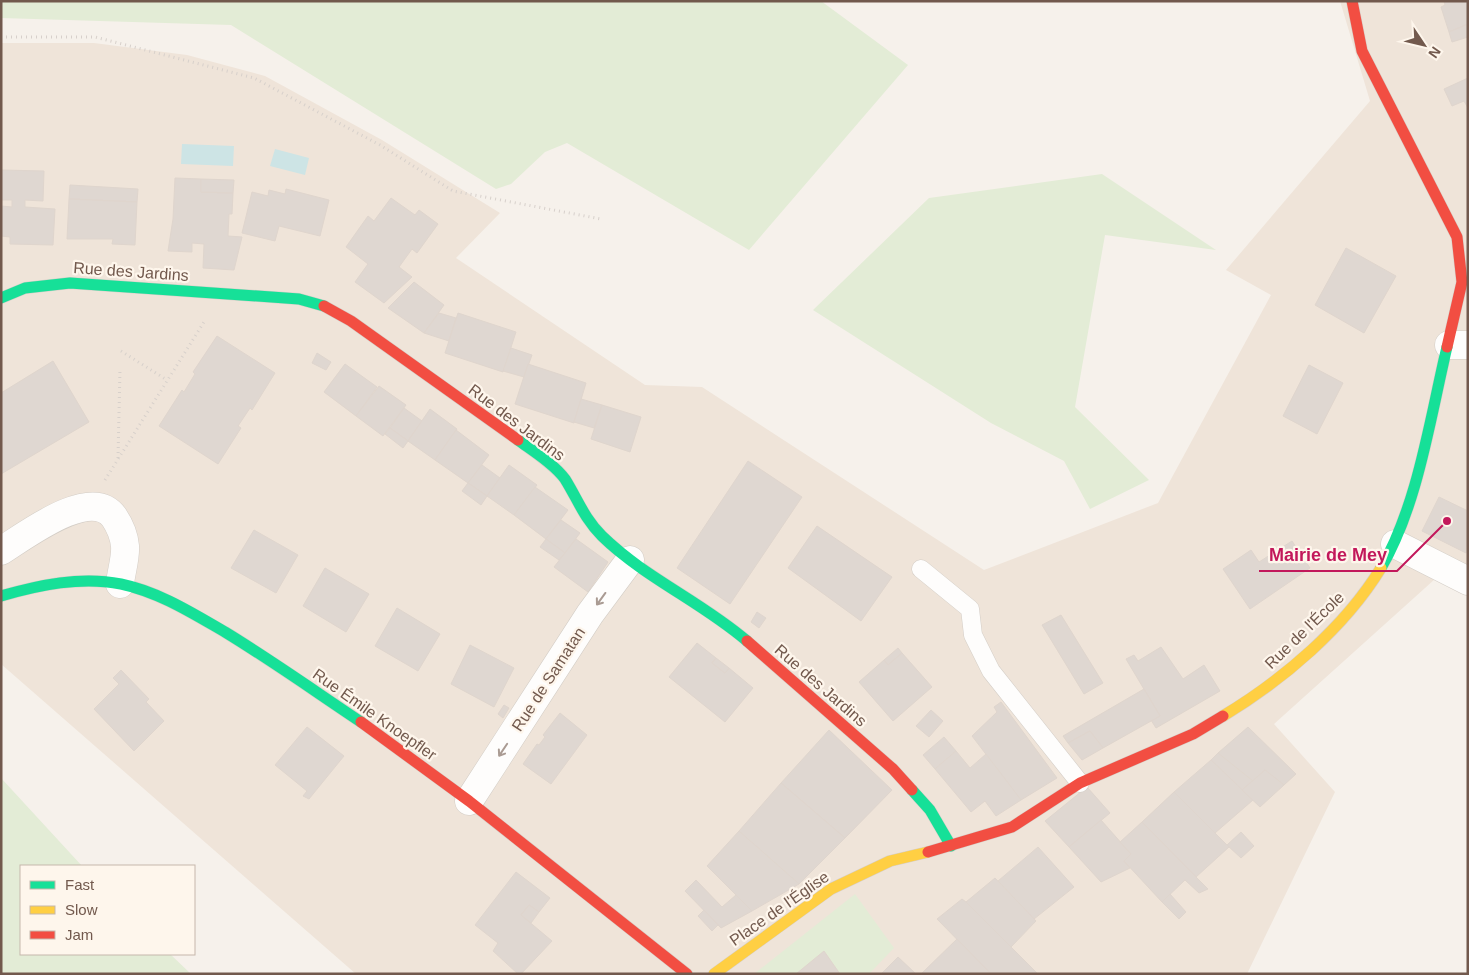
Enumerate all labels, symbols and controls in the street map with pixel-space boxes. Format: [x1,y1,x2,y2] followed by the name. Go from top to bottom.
[1399,20,1449,70] north arrow
[1425,44,1444,61] text: N
[73,259,189,284] street label: Rue des Jardins
[465,381,568,464] street label: Rue des Jardins
[1259,538,1397,571] callout: Mairie de Mey
[1269,545,1387,565] text: Mairie de Mey
[1261,588,1347,672] street label: Rue de l'École
[596,592,606,606] one-way arrow
[509,624,588,734] street label: Rue de Samatan
[771,641,870,730] street label: Rue des Jardins
[310,665,441,764] street label: Rue Émile Knoepfler
[498,742,508,756] one-way arrow
[20,865,195,955] legend
[726,867,832,949] street label: Place de l'Église
[65,876,95,893] text: Fast
[65,901,98,918] text: Slow
[65,926,93,943] text: Jam

